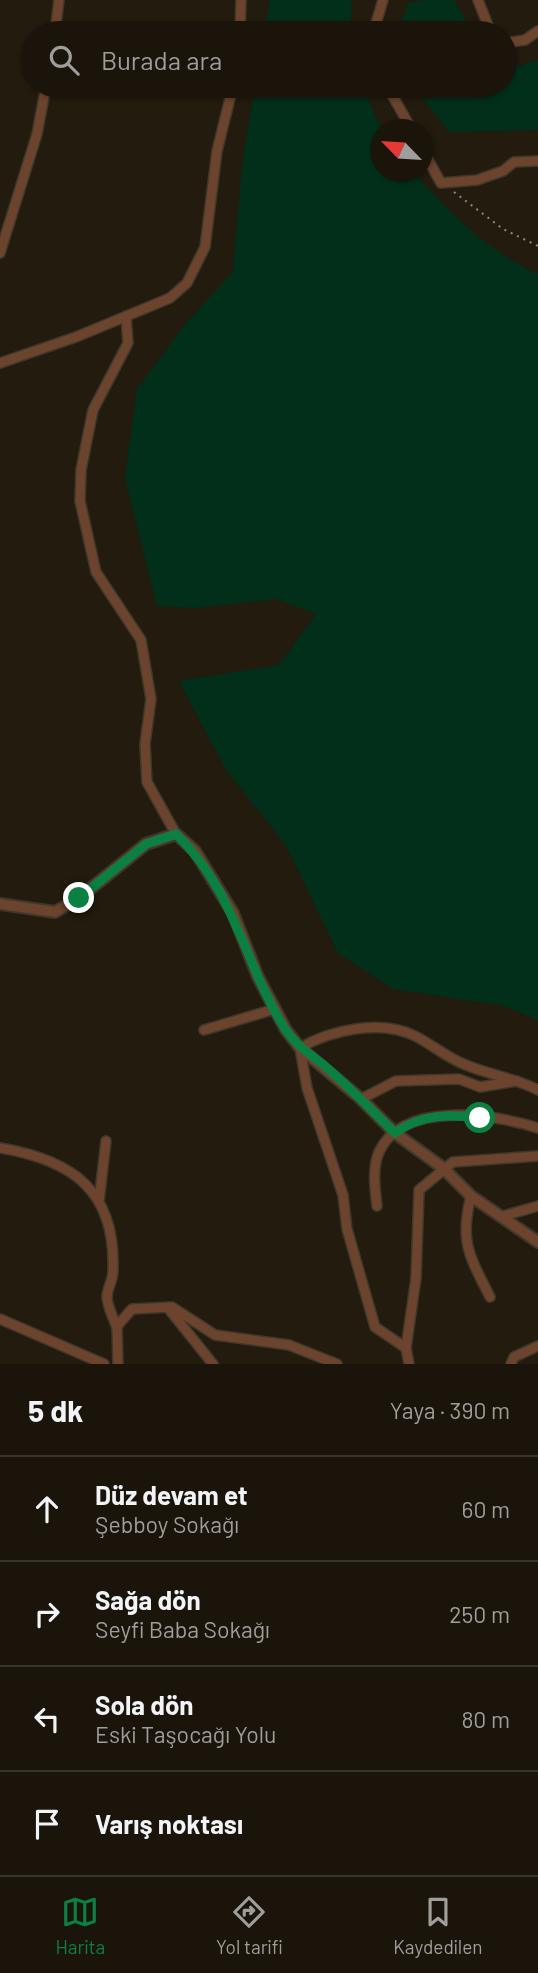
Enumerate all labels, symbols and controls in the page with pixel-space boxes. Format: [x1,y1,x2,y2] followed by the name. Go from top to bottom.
[21,21,517,98] search box
[45,41,83,79] icon: search
[101,44,222,75] text: Burada ara
[370,119,433,182] north arrow
[63,882,94,913] route end
[464,1102,495,1133] route start
[28,1392,83,1428] text: 5 dk
[390,1396,510,1424] text: Yaya · 390 m
[95,1479,248,1510] text: Düz devam et
[28,1490,66,1528] icon: ahead
[462,1495,510,1523] text: 60 m
[95,1510,239,1538] text: Şebboy Sokağı
[95,1584,201,1615] text: Sağa dön
[28,1595,66,1633] icon: right
[449,1600,510,1628] text: 250 m
[95,1615,270,1643] text: Seyfi Baba Sokağı
[95,1689,193,1720] text: Sola dön
[28,1700,66,1738] icon: left
[461,1705,510,1733] text: 80 m
[95,1720,276,1748] text: Eski Taşocağı Yolu
[28,1805,66,1843] icon: arrive
[95,1808,243,1839] text: Varış noktası
[55,1893,105,1958] tab: Harita
[216,1893,282,1958] tab: Yol tarifi
[393,1893,483,1958] tab: Kaydedilen

